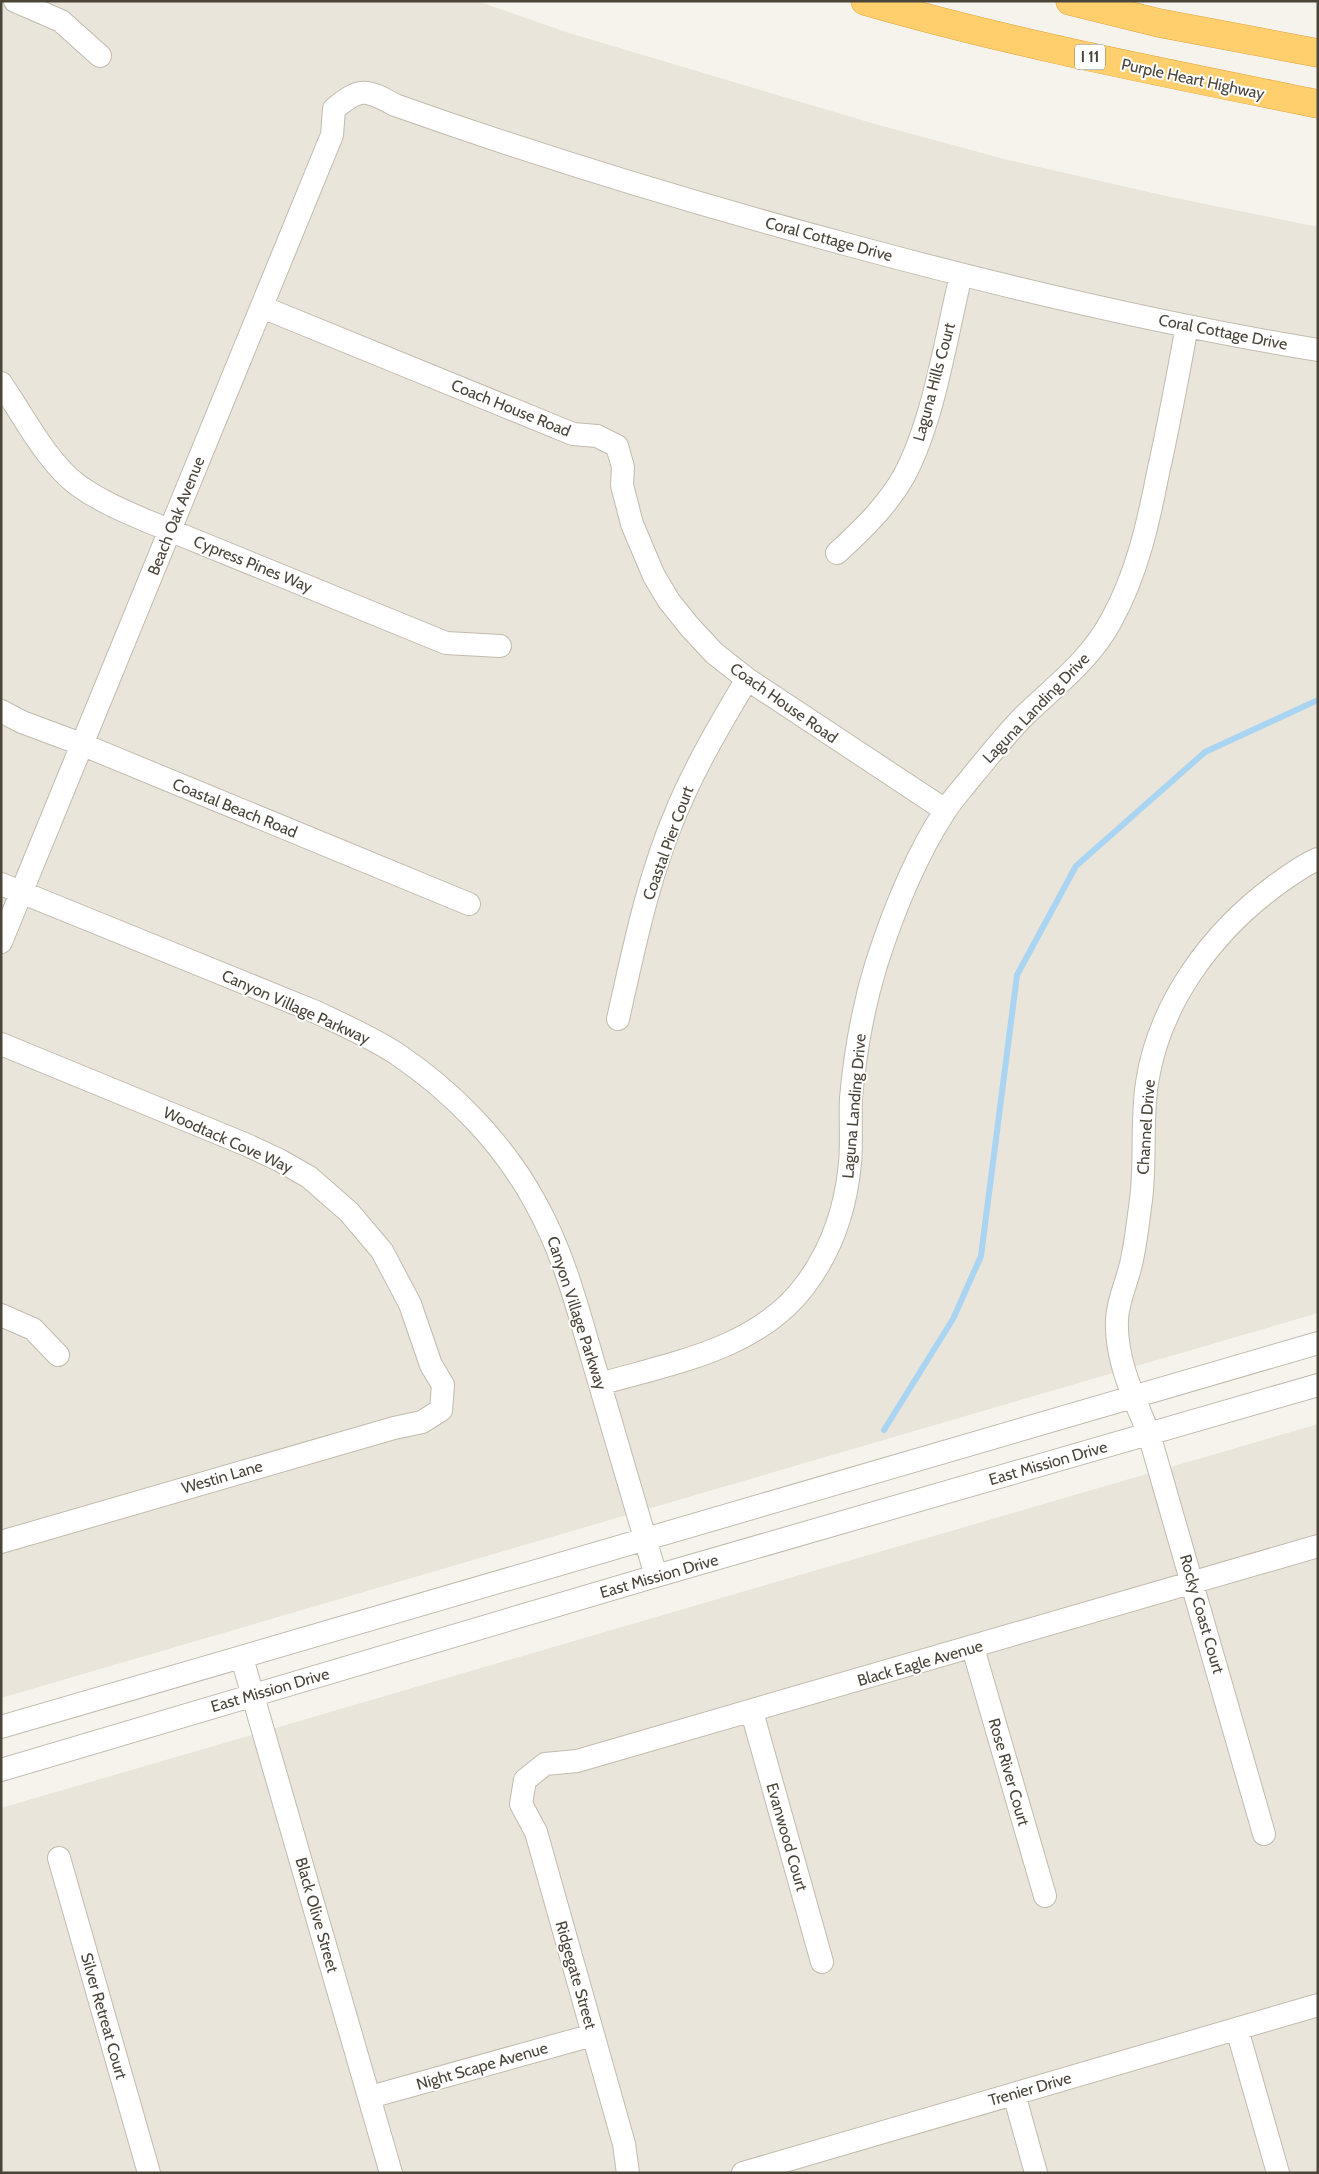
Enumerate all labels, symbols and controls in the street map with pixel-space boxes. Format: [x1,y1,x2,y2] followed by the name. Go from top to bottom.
[1075,44,1105,70] road number: I 11
[1120,55,1266,103] street label: Purple Heart Highway
[763,213,895,265] street label: Coral Cottage Drive
[1157,310,1289,354] street label: Coral Cottage Drive
[909,320,959,443] street label: Laguna Hills Court
[449,375,573,441] street label: Coach House Road
[144,454,208,578] street label: Beach Oak Avenue
[191,532,315,596] street label: Cypress Pines Way
[979,649,1093,767] street label: Laguna Landing Drive
[727,659,841,747] street label: Coach House Road
[170,774,300,842] street label: Coastal Beach Road
[639,783,698,903] street label: Coastal Pier Court
[219,966,373,1048] street label: Canyon Village Parkway
[838,1033,870,1179] street label: Laguna Landing Drive
[1133,1079,1159,1175] street label: Channel Drive
[160,1103,296,1177] street label: Woodtack Cove Way
[543,1234,611,1392] street label: Canyon Village Parkway
[987,1437,1109,1489] street label: East Mission Drive
[179,1456,265,1498] street label: Westin Lane
[598,1550,720,1602] street label: East Mission Drive
[1176,1552,1228,1676] street label: Rocky Coast Court
[855,1636,985,1690] street label: Black Eagle Avenue
[209,1664,331,1716] street label: East Mission Drive
[985,1716,1034,1829] street label: Rose River Court
[762,1781,812,1894] street label: Evanwood Court
[291,1855,343,1975] street label: Black Olive Street
[551,1919,601,2032] street label: Ridgegate Street
[77,1951,131,2082] street label: Silver Retreat Court
[414,2038,550,2094] street label: Night Scape Avenue
[986,2068,1074,2110] street label: Trenier Drive

